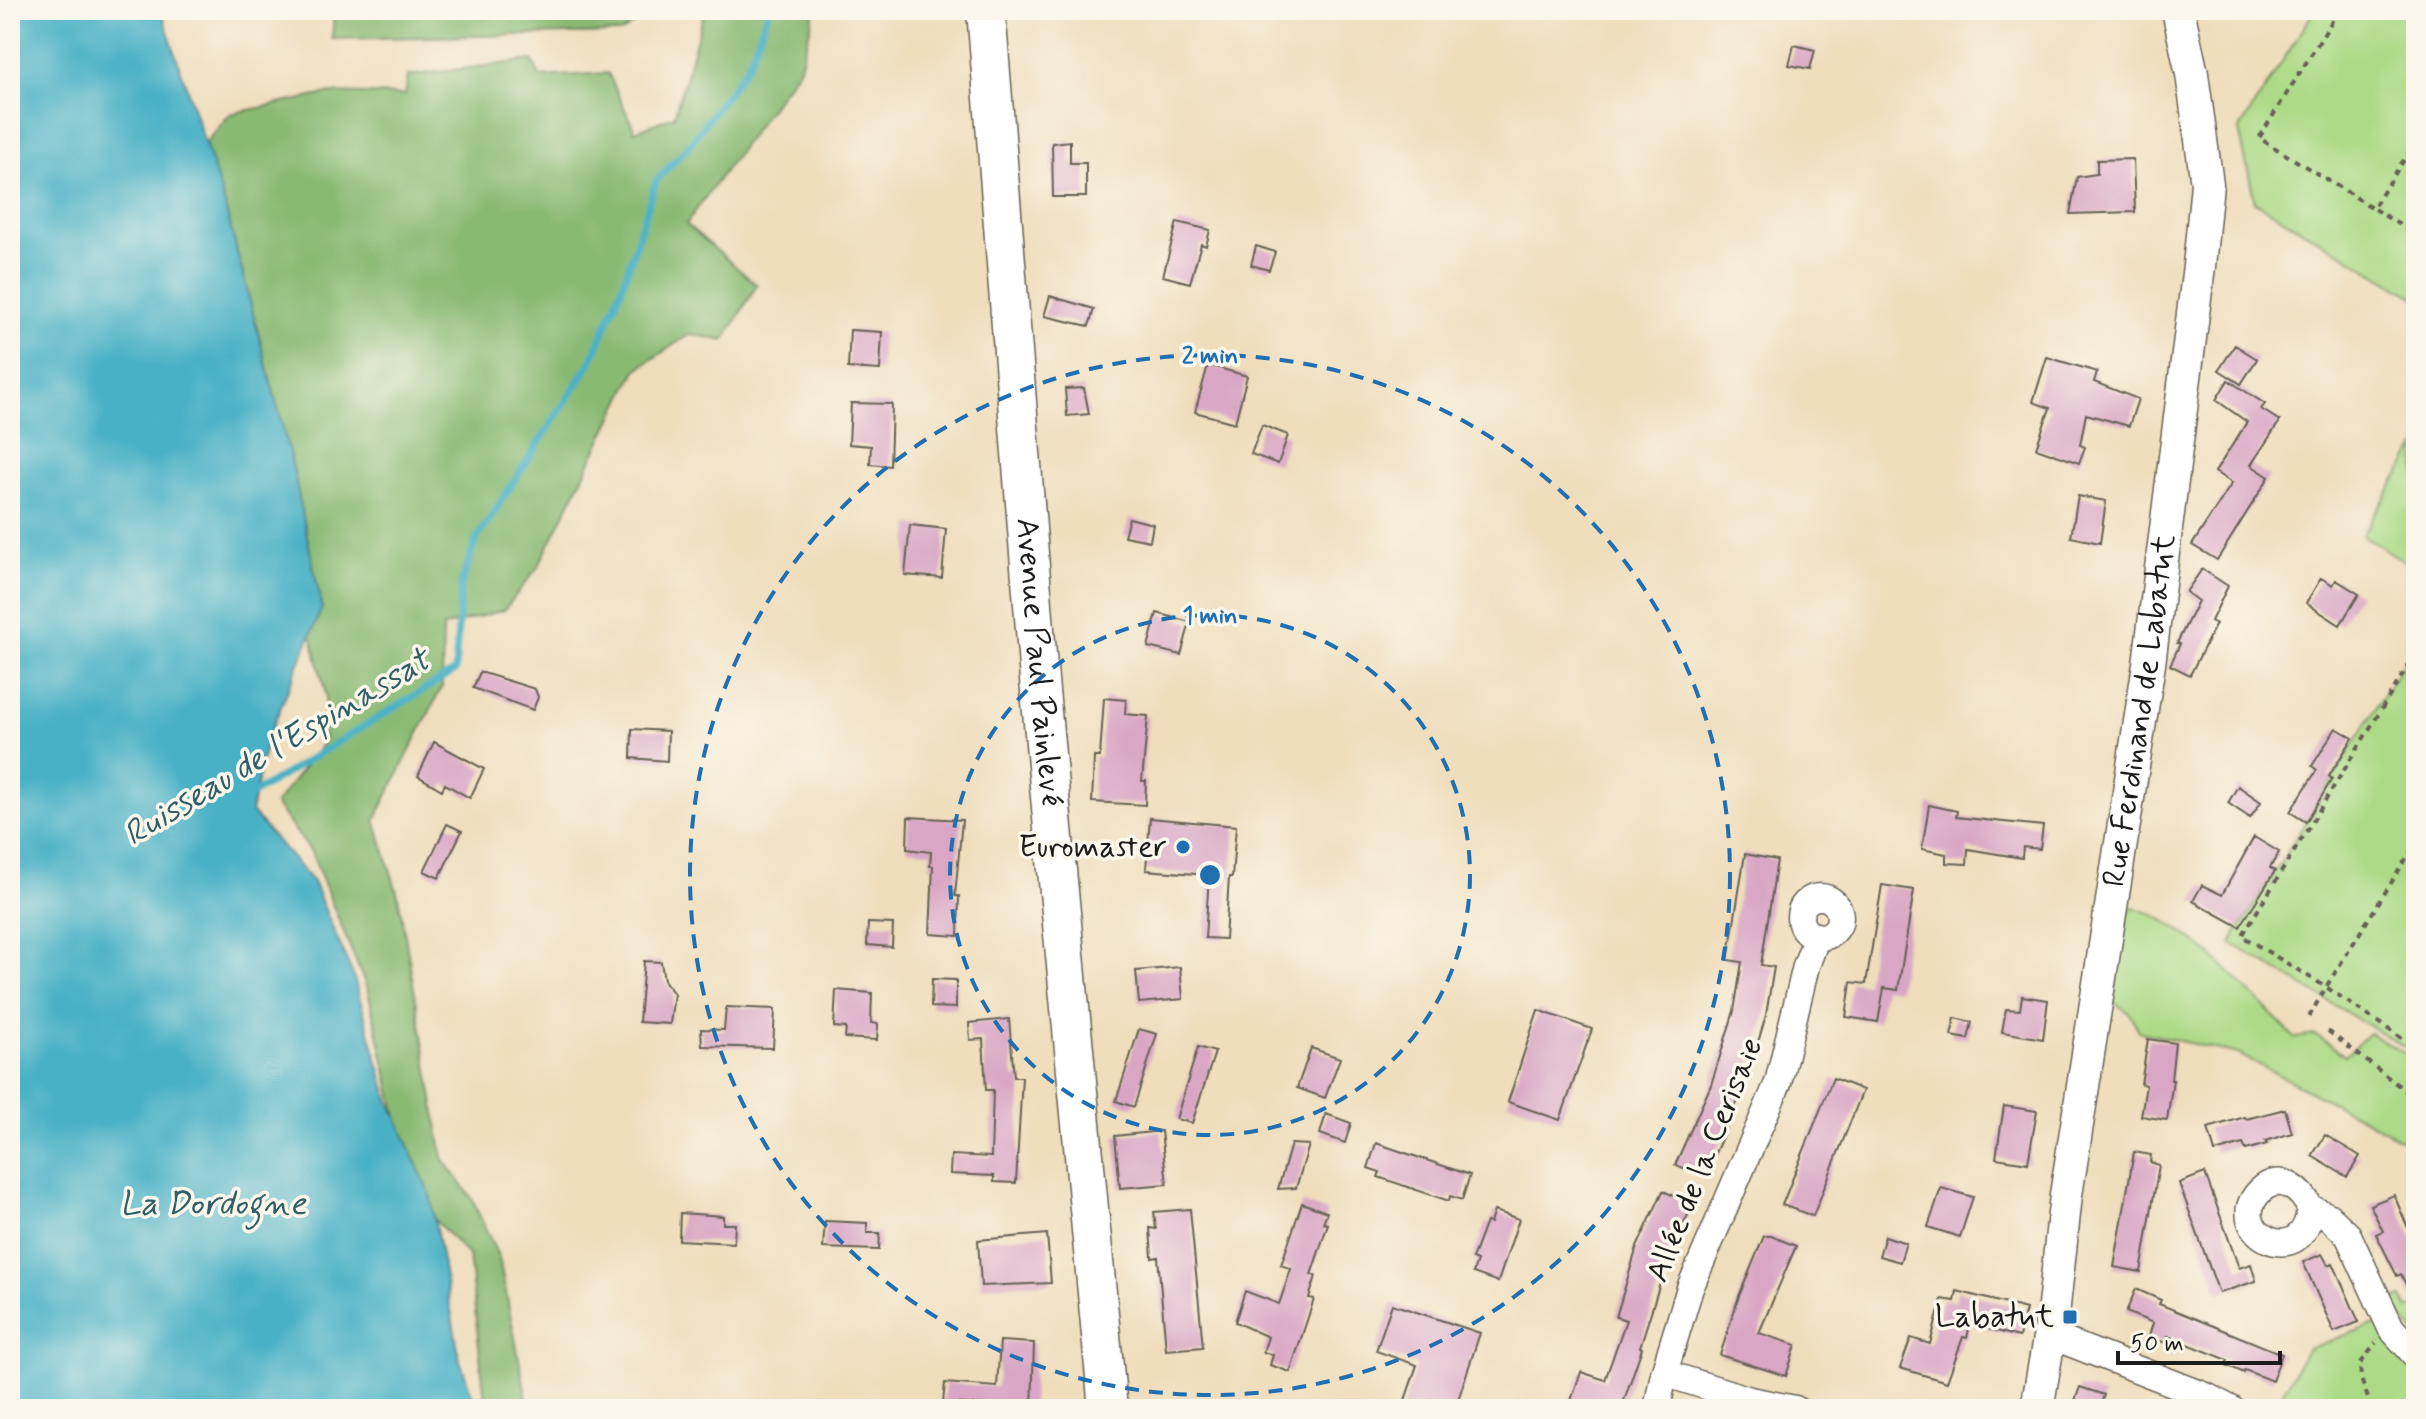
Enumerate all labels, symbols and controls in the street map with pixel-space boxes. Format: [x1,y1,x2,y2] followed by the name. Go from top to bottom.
[1182,341,1238,372] text: 2 min
[1005,516,1072,808] street label: Avenue Paul Painlevé
[2093,532,2186,890] street label: Rue Ferdinand de Labatut
[1182,601,1238,632] text: 1 min
[116,637,442,857] water label: Ruisseau de l'Espinassat
[1018,826,1167,868] place label: Euromaster
[1174,838,1192,856] marker: Euromaster
[1196,861,1224,889] centre of rings
[1637,1032,1773,1288] street label: Allée de la Cerisaie
[120,1182,308,1230] water label: La Dordogne
[1935,1296,2054,1338] place label: Labatut
[2061,1308,2079,1326] marker: Labatut
[2118,1315,2280,1365] scale bar
[2130,1329,2184,1360] text: 50 m

